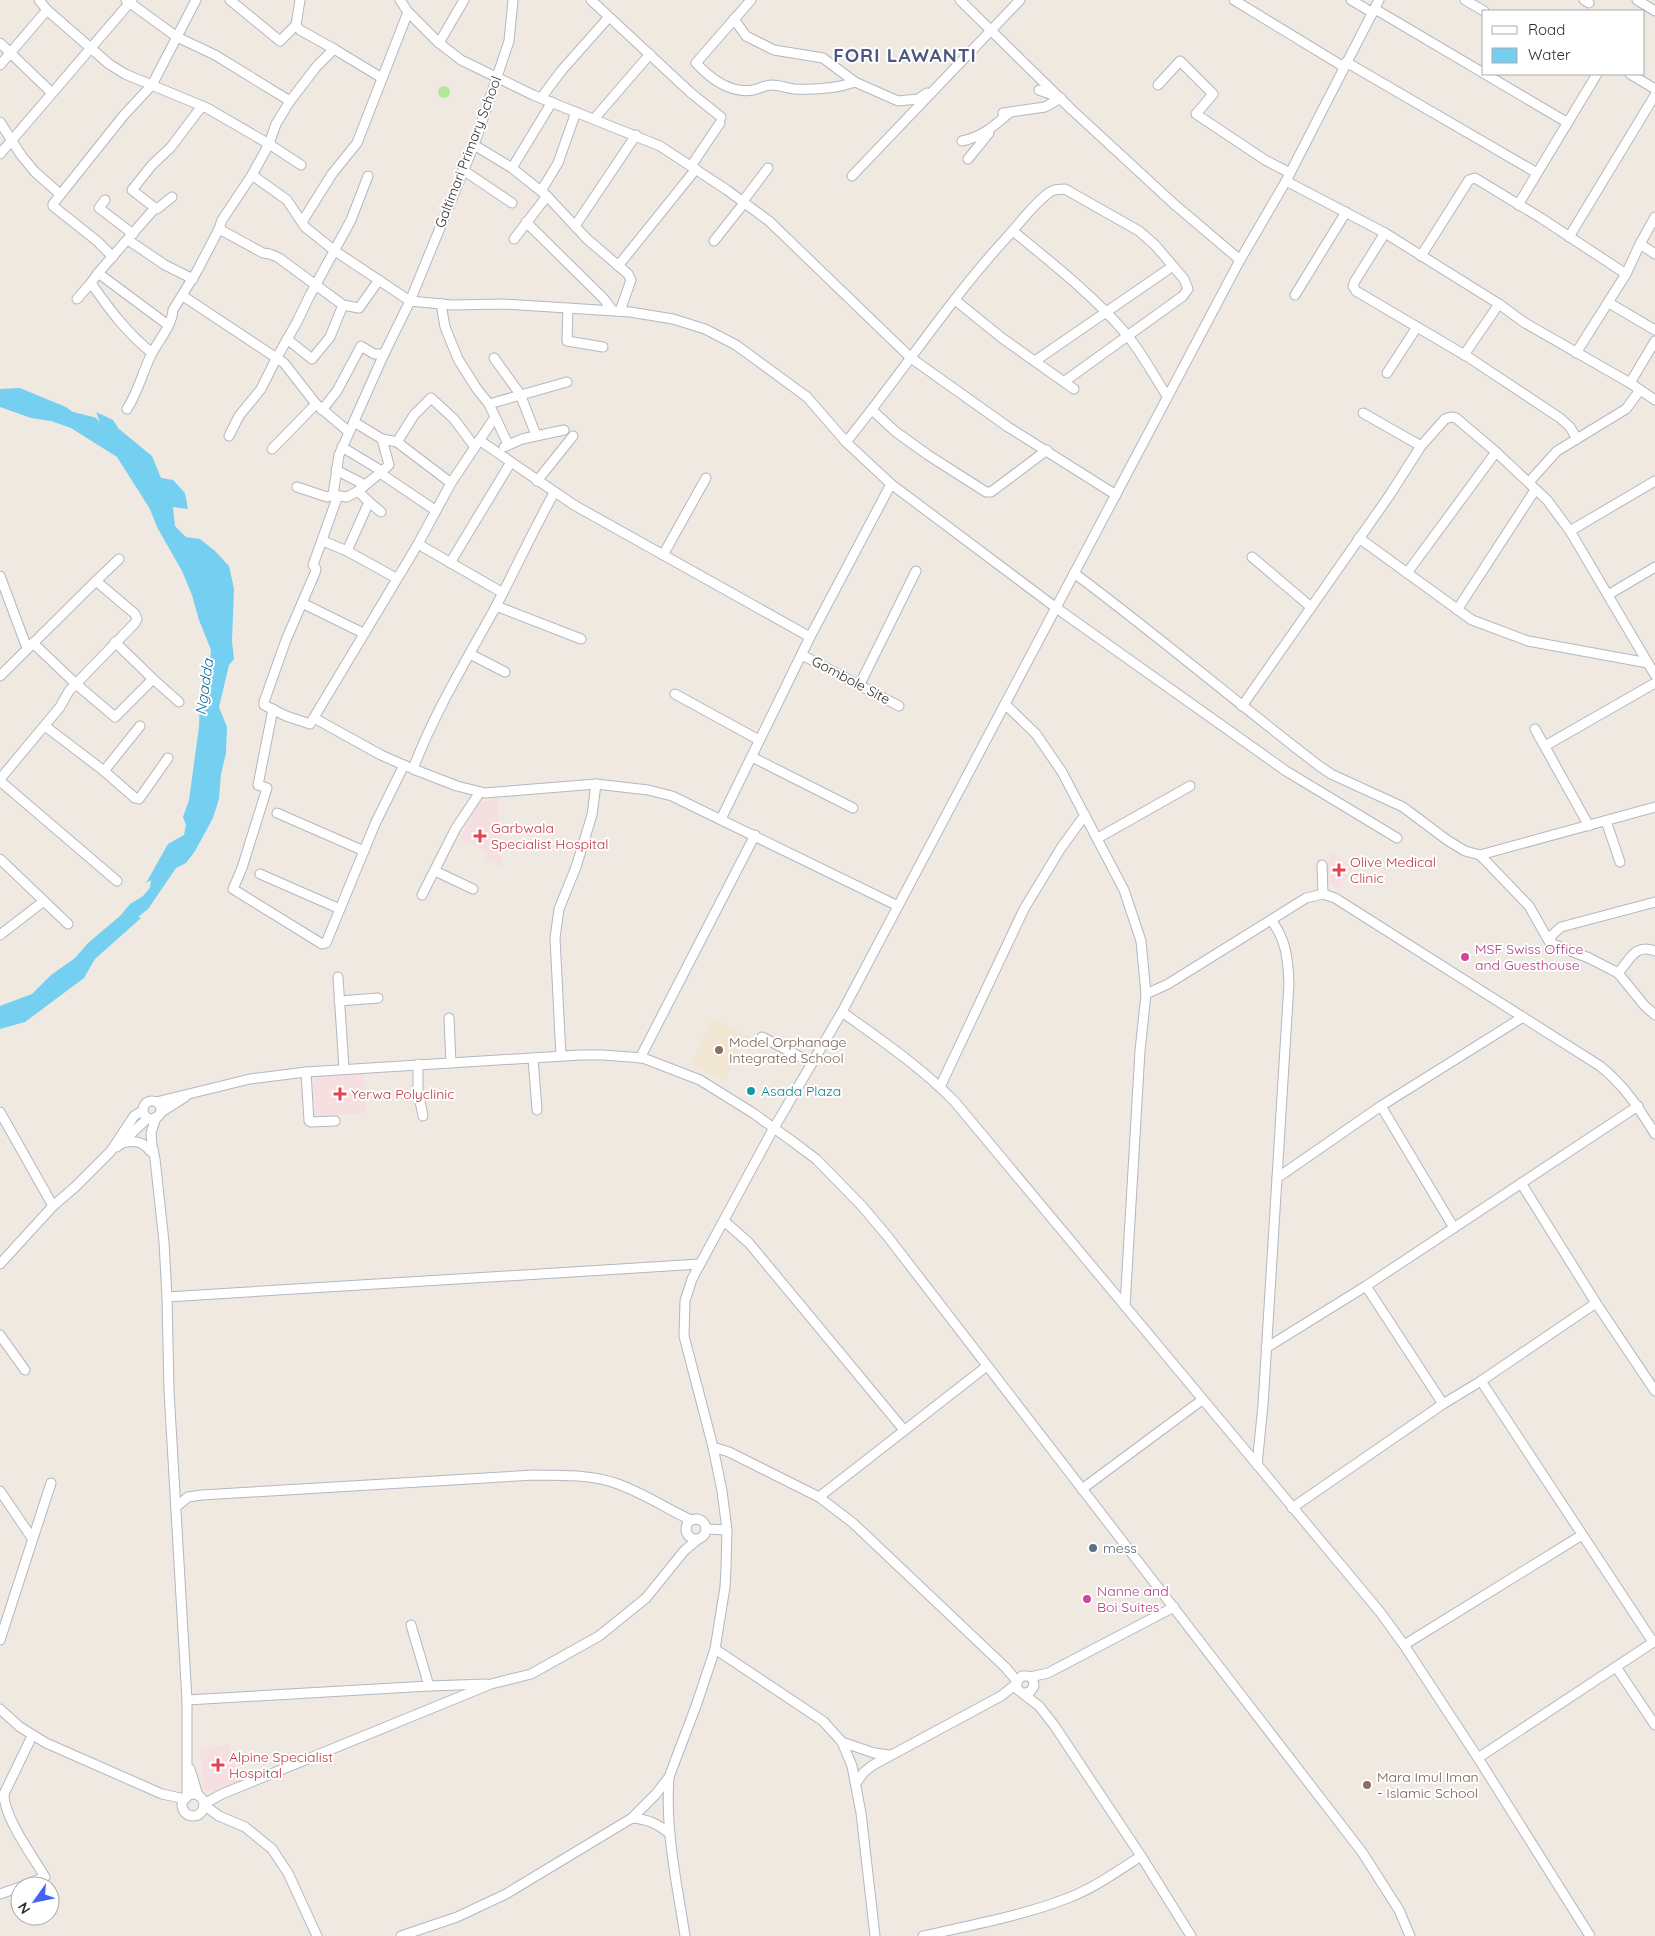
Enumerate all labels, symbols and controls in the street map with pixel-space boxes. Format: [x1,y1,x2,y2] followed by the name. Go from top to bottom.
[1482,10,1645,75] legend
[1528,20,1565,39] text: Road
[833,43,977,67] district label: FORI LAWANTI
[1528,45,1571,64] text: Water
[431,74,505,230] street label: Galtimari Primary School
[809,652,893,708] street label: Gombole Site
[191,657,217,716] water label: Ngadda
[491,819,608,853] place label: Garbwala Specialist Hospital
[473,829,487,843] marker: Garbwala Specialist Hospital
[1350,853,1436,887] place label: Olive Medical Clinic
[1332,863,1346,877] marker: Olive Medical Clinic
[1475,940,1584,974] place label: MSF Swiss Office and Guesthouse
[1459,951,1471,963] marker: MSF Swiss Office and Guesthouse
[729,1033,847,1067] place label: Model Orphanage Integrated School
[713,1044,725,1056] marker: Model Orphanage Integrated School
[761,1082,841,1100] place label: Asada Plaza
[351,1085,455,1103] place label: Yerwa Polyclinic
[745,1085,757,1097] marker: Asada Plaza
[333,1087,347,1101] marker: Yerwa Polyclinic
[1103,1539,1137,1557] place label: mess
[1087,1542,1099,1554] marker: mess
[1097,1582,1169,1616] place label: Nanne and Boi Suites
[1081,1593,1093,1605] marker: Nanne and Boi Suites
[229,1748,333,1782] place label: Alpine Specialist Hospital
[211,1758,225,1772] marker: Alpine Specialist Hospital
[1377,1768,1479,1802] place label: Mara Imul Iman - Islamic School
[1361,1779,1373,1791] marker: Mara Imul Iman - Islamic School
[10,1876,60,1926] north arrow
[14,1899,34,1917] text: N

